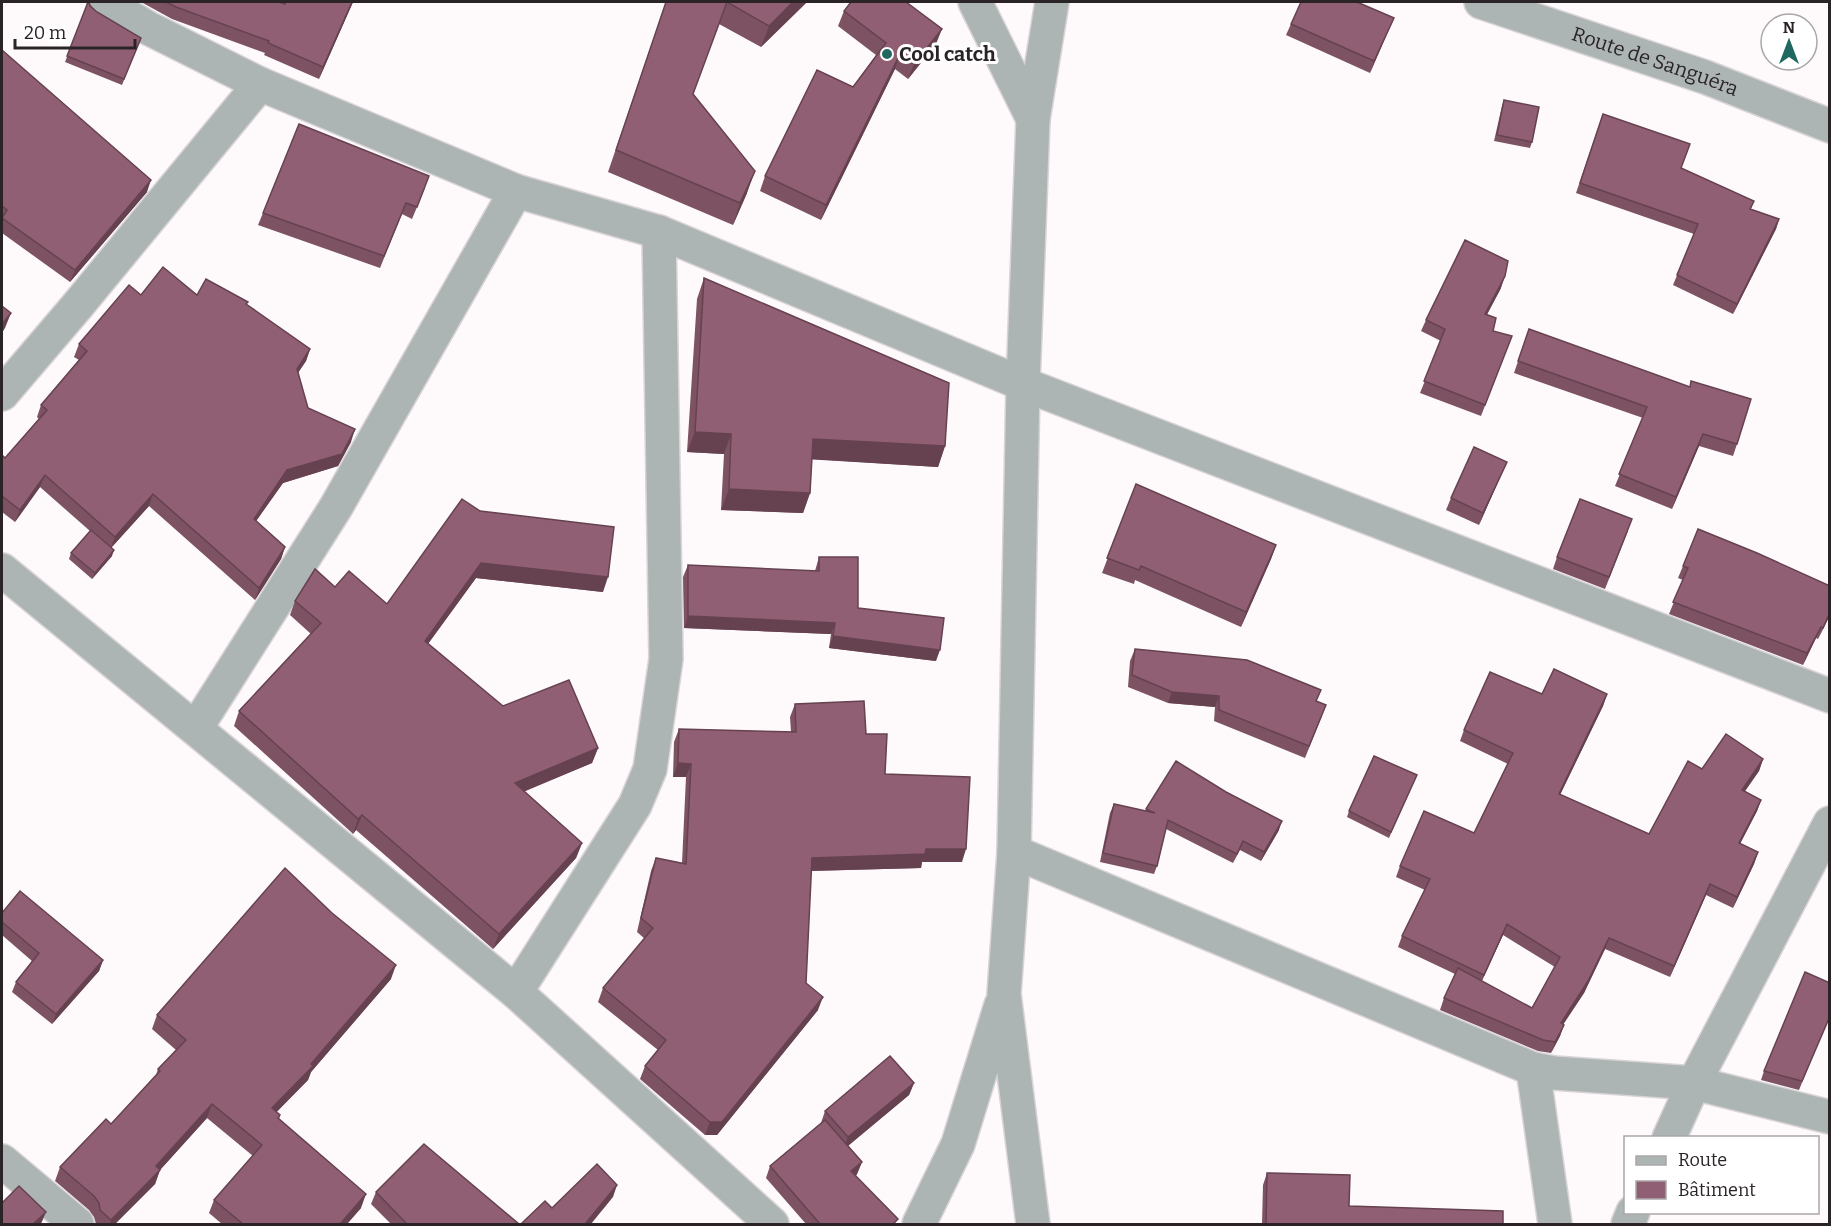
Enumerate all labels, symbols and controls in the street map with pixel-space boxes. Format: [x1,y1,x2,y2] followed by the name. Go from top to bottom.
[15,12,135,50] scale bar
[1759,12,1819,72] north arrow
[1783,18,1795,37] text: N
[1569,21,1742,101] street label: Route de Sanguéra
[24,22,66,44] text: 20 m
[899,42,996,66] place label: Cool catch
[880,47,894,61] marker: Cool catch
[1624,1136,1819,1214] legend
[1678,1149,1727,1171] text: Route
[1678,1179,1756,1201] text: Bâtiment

